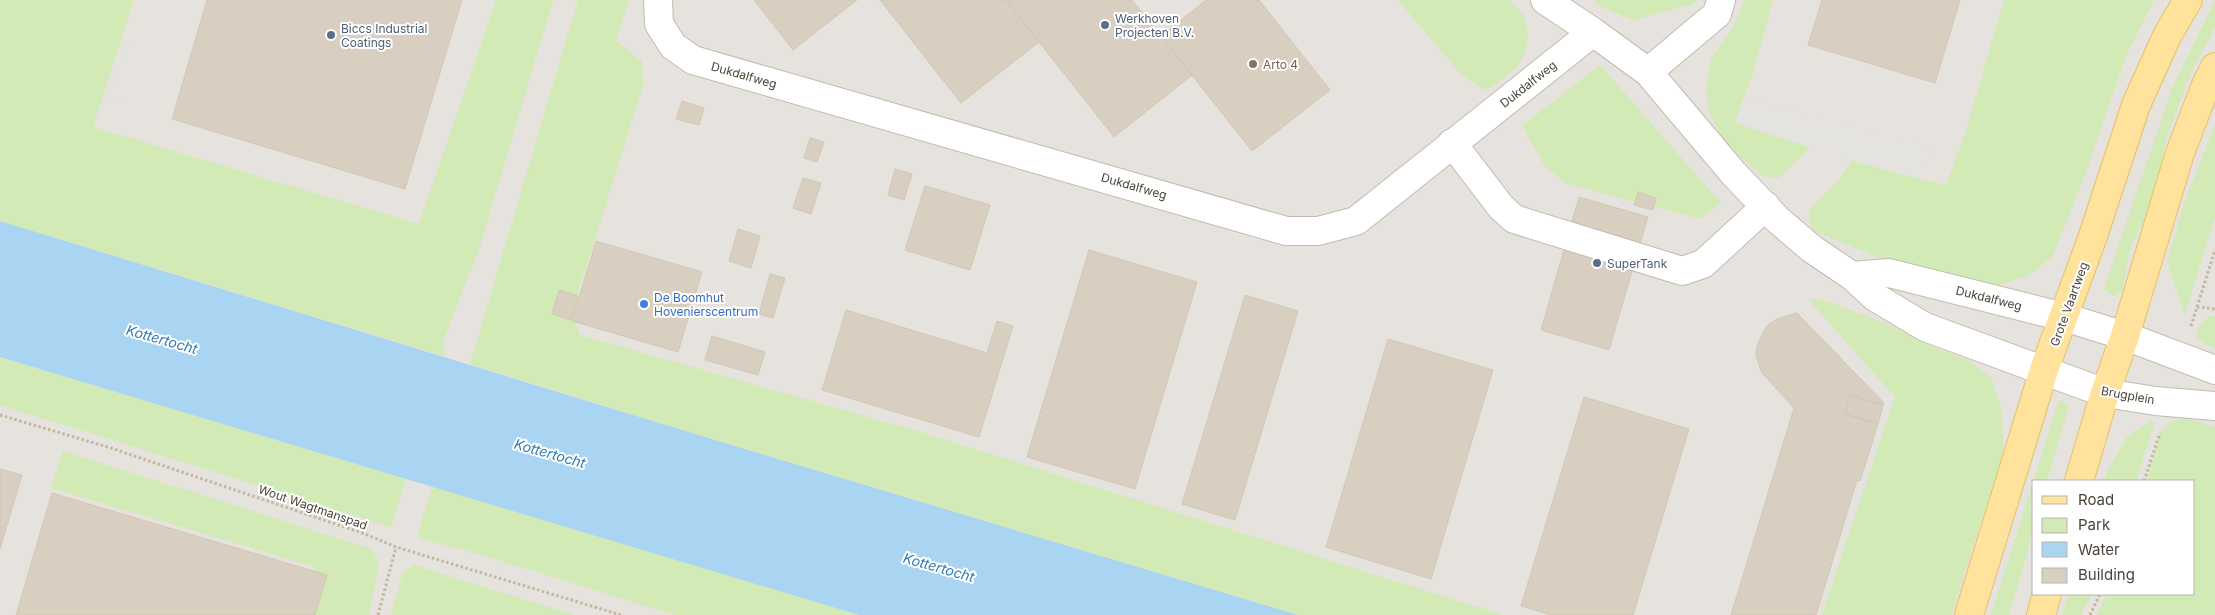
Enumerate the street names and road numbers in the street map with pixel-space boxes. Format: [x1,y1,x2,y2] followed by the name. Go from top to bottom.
[1497,57,1559,111] street label: Dukdalfweg
[709,58,779,92] street label: Dukdalfweg
[1099,169,1169,203] street label: Dukdalfweg
[2047,260,2091,348] street label: Grote Vaartweg
[1954,283,2024,313] street label: Dukdalfweg
[2100,383,2156,407] street label: Brugplein
[257,481,369,533] street label: Wout Wagtmanspad

